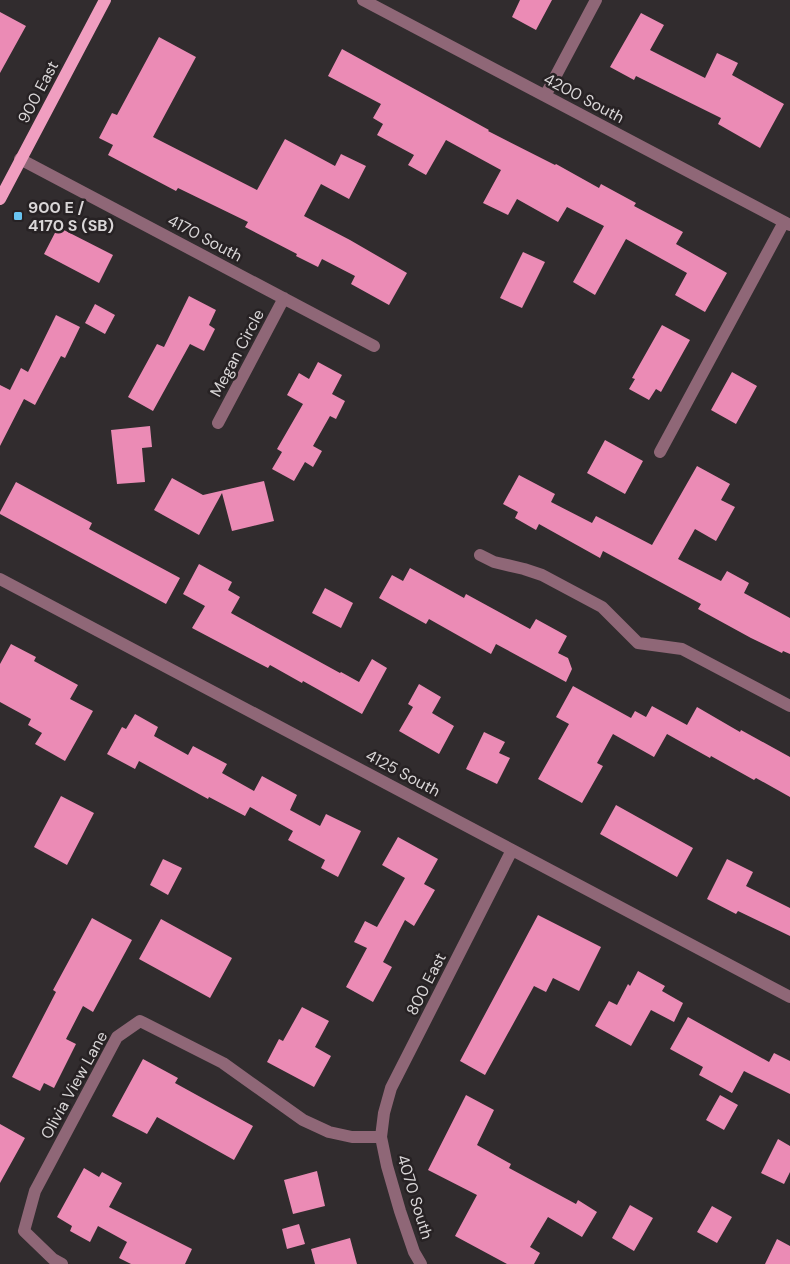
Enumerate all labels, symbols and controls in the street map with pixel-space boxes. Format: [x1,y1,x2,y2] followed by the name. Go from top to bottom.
[13,57,63,127] street label: 900 East
[540,68,628,128] street label: 4200 South
[28,197,114,236] place label: 900 E / 4170 S (SB)
[12,210,24,222] marker: 900 E / 4170 S (SB)
[164,210,246,266] street label: 4170 South
[205,306,269,400] street label: Megan Circle
[362,745,444,801] street label: 4125 South
[401,949,451,1019] street label: 800 East
[36,1027,112,1143] street label: Olivia View Lane
[392,1152,438,1242] street label: 4070 South

